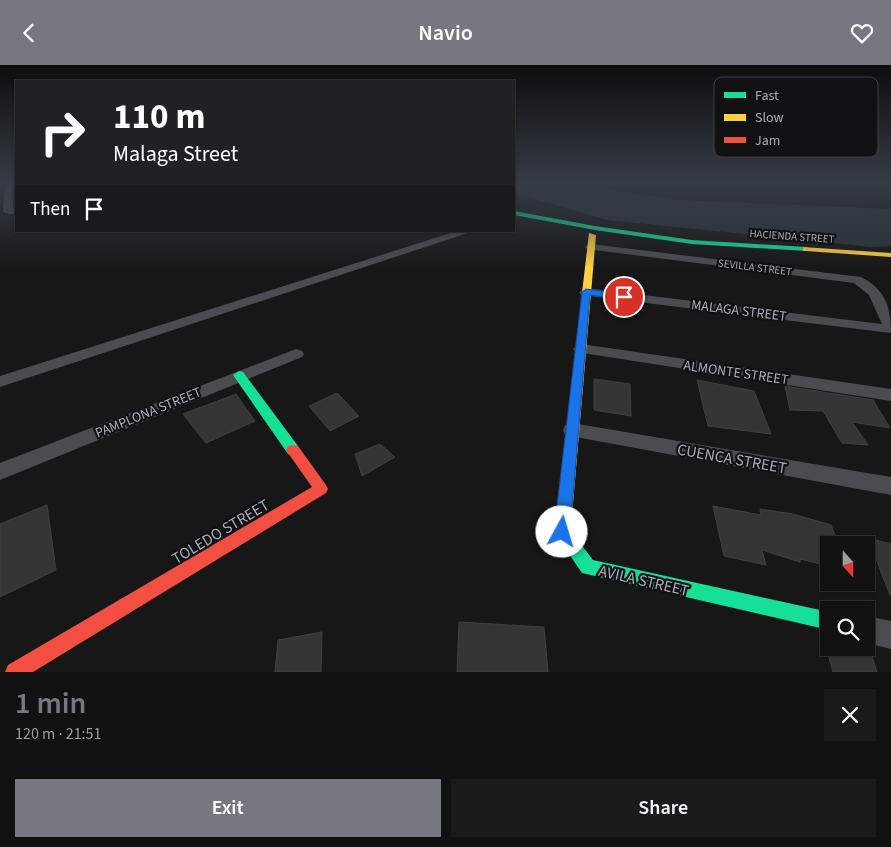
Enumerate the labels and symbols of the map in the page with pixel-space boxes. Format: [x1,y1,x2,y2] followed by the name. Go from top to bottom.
[714,77,878,157] legend
[755,86,779,106] text: Fast
[755,108,784,128] text: Slow
[755,131,780,151] text: Jam
[749,226,835,247] street label: HACIENDA STREET
[717,256,793,279] street label: SEVILLA STREET
[603,276,645,318] pin
[690,295,788,327] street label: MALAGA STREET
[682,356,790,390] street label: ALMONTE STREET
[92,382,205,443] street label: PAMPLONA STREET
[676,439,789,479] street label: CUENCA STREET
[168,494,274,570] street label: TOLEDO STREET
[535,505,587,557] position arrow
[820,536,875,591] north arrow
[596,560,691,602] street label: AVILA STREET

